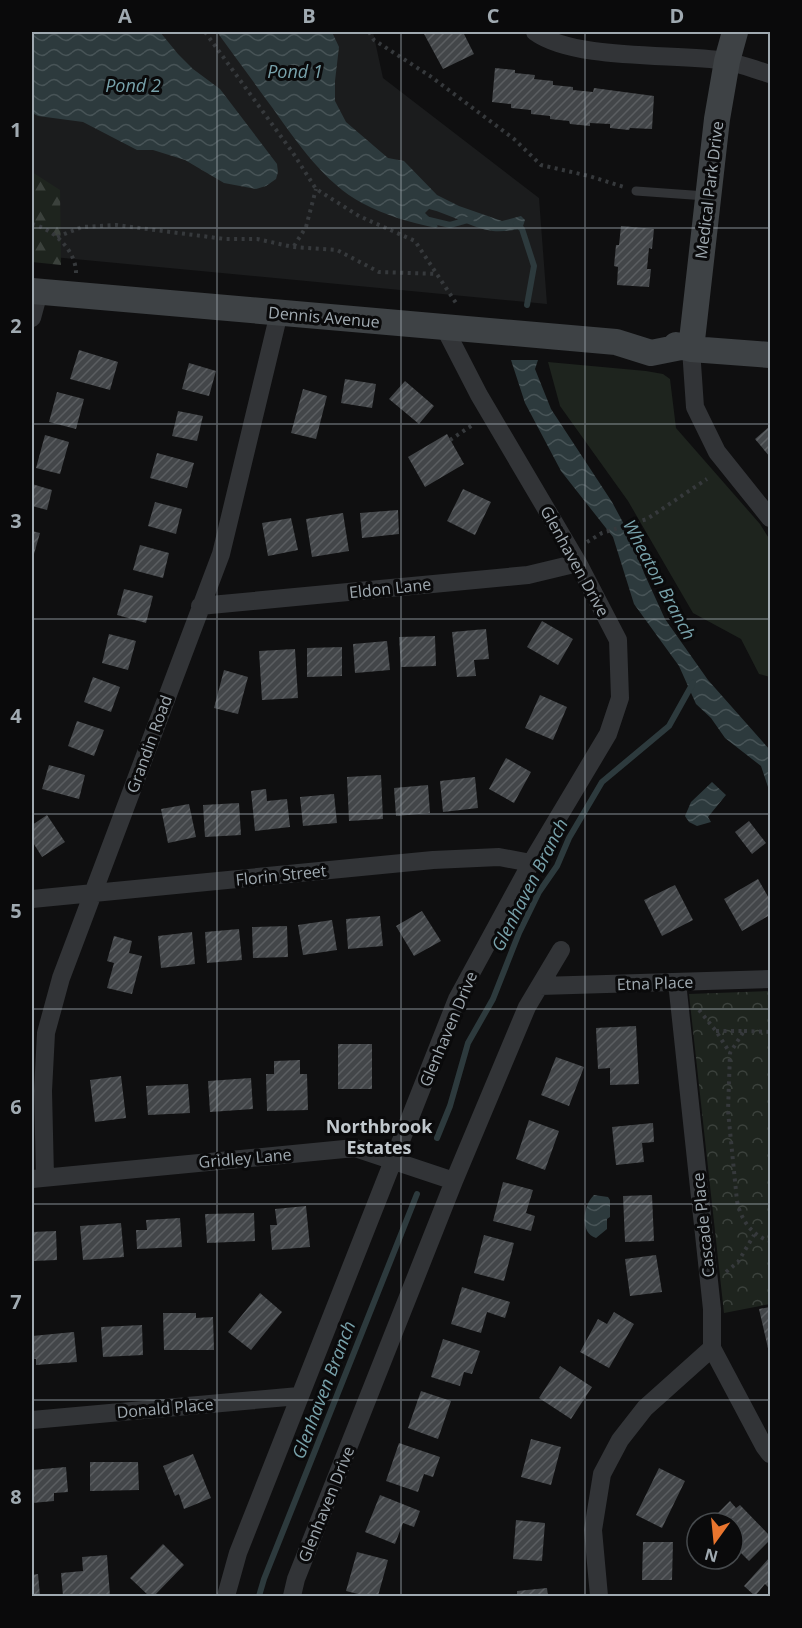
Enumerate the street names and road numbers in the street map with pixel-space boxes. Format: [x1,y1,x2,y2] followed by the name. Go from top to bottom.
[690,120,728,260] street label: Medical Park Drive
[267,301,381,333] street label: Dennis Avenue
[535,502,615,620] street label: Glenhaven Drive
[348,573,432,603] street label: Eldon Lane
[121,692,177,796] street label: Grandin Road
[235,859,328,891] street label: Florin Street
[414,968,482,1090] street label: Glenhaven Drive
[616,971,694,995] street label: Etna Place
[198,1143,292,1173] street label: Gridley Lane
[687,1171,719,1279] street label: Cascade Place
[116,1393,214,1423] street label: Donald Place
[293,1443,359,1565] street label: Glenhaven Drive

